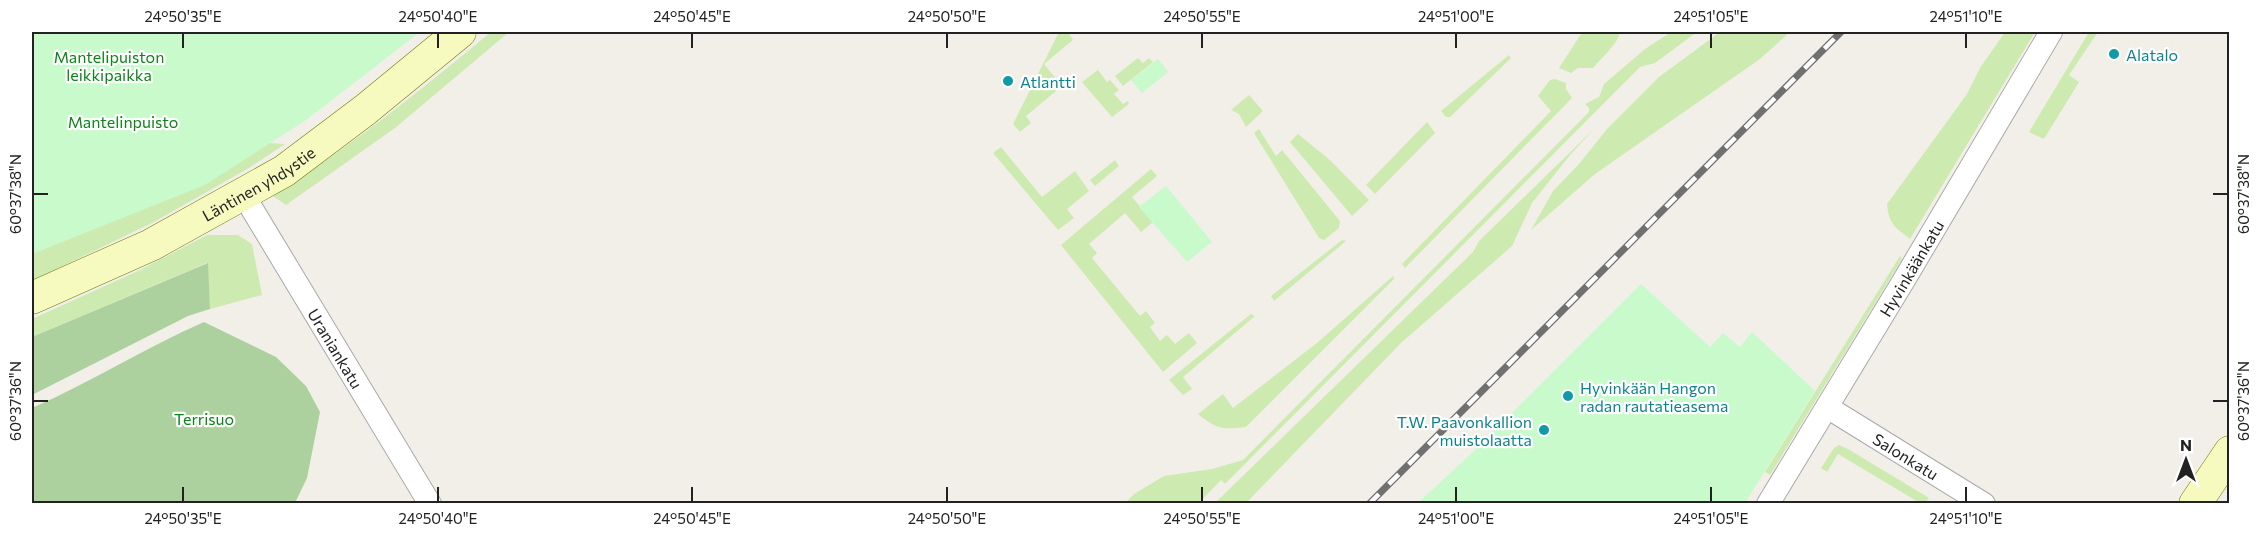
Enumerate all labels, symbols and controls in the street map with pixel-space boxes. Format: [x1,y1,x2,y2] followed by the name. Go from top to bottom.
[144,7,222,25] text: 24°50'35"E
[399,7,477,25] text: 24°50'40"E
[653,7,731,25] text: 24°50'45"E
[908,7,986,25] text: 24°50'50"E
[1163,7,1241,25] text: 24°50'55"E
[1418,7,1494,25] text: 24°51'00"E
[1673,7,1749,25] text: 24°51'05"E
[1930,7,2003,25] text: 24°51'10"E
[2126,45,2178,64] place label: Alatalo
[54,47,164,84] park label: Mantelipuiston leikkipaikka
[2107,47,2121,61] marker: Alatalo
[1020,72,1076,91] place label: Atlantti
[1001,74,1015,88] marker: Atlantti
[68,112,178,131] park label: Mantelinpuisto
[198,142,318,224] street label: Läntinen yhdystie
[6,154,24,234] text: 60°37'38"N
[2234,154,2252,234] text: 60°37'38"N
[1875,216,1947,320] street label: Hyvinkäänkatu
[305,305,367,391] street label: Uraniankatu
[6,361,24,441] text: 60°37'36"N
[2234,361,2252,441] text: 60°37'36"N
[1580,378,1728,415] place label: Hyvinkään Hangon radan rautatieasema
[1561,389,1575,403] marker: Hyvinkään Hangon radan rautatieasema
[174,409,234,428] park label: Terrisuo
[1397,412,1532,449] place label: T.W. Paavonkallion muistolaatta
[1537,423,1551,437] marker: T.W. Paavonkallion muistolaatta
[1870,429,1942,483] street label: Salonkatu
[2156,430,2216,490] north arrow
[2180,435,2192,454] text: N
[144,509,222,527] text: 24°50'35"E
[399,509,477,527] text: 24°50'40"E
[653,509,731,527] text: 24°50'45"E
[908,509,986,527] text: 24°50'50"E
[1163,509,1241,527] text: 24°50'55"E
[1418,509,1494,527] text: 24°51'00"E
[1673,509,1749,527] text: 24°51'05"E
[1930,509,2003,527] text: 24°51'10"E

